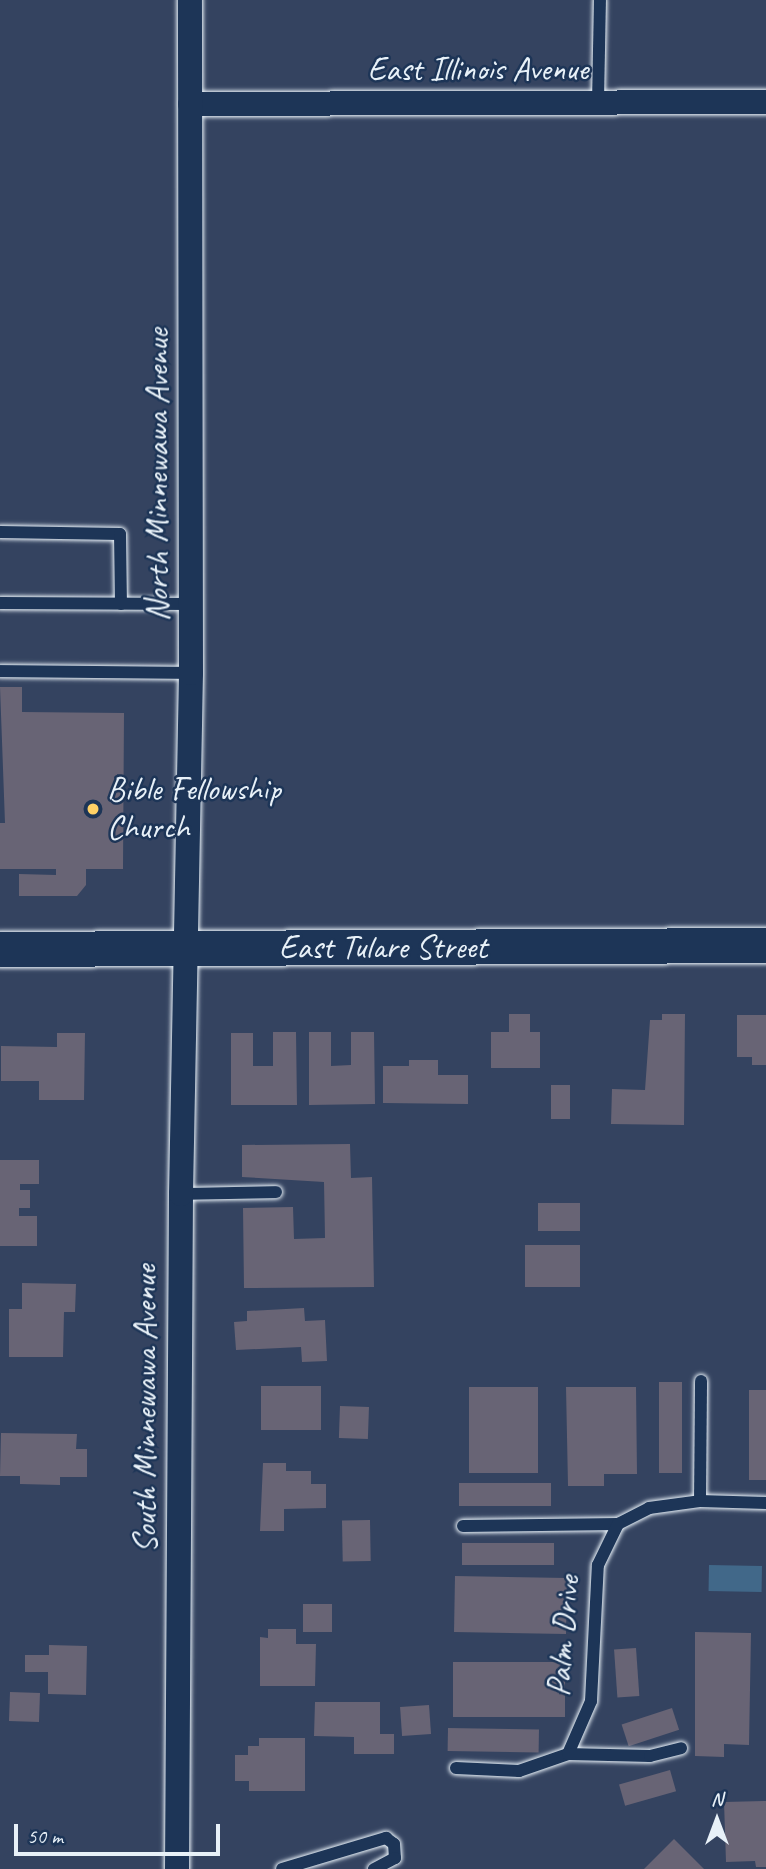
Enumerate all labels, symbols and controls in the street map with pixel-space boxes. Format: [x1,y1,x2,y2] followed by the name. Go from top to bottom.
[368,50,588,90] street label: East Illinois Avenue
[138,328,178,622] street label: North Minnewawa Avenue
[107,770,280,848] place label: Bible Fellowship Church
[85,801,101,817] marker: Bible Fellowship Church
[279,928,487,968] street label: East Tulare Street
[126,1264,166,1554] street label: South Minnewawa Avenue
[539,1574,589,1698] street label: Palm Drive
[682,1785,752,1855] north arrow
[711,1787,723,1811] text: N
[18,1810,224,1854] scale bar
[27,1823,63,1849] text: 50 m

